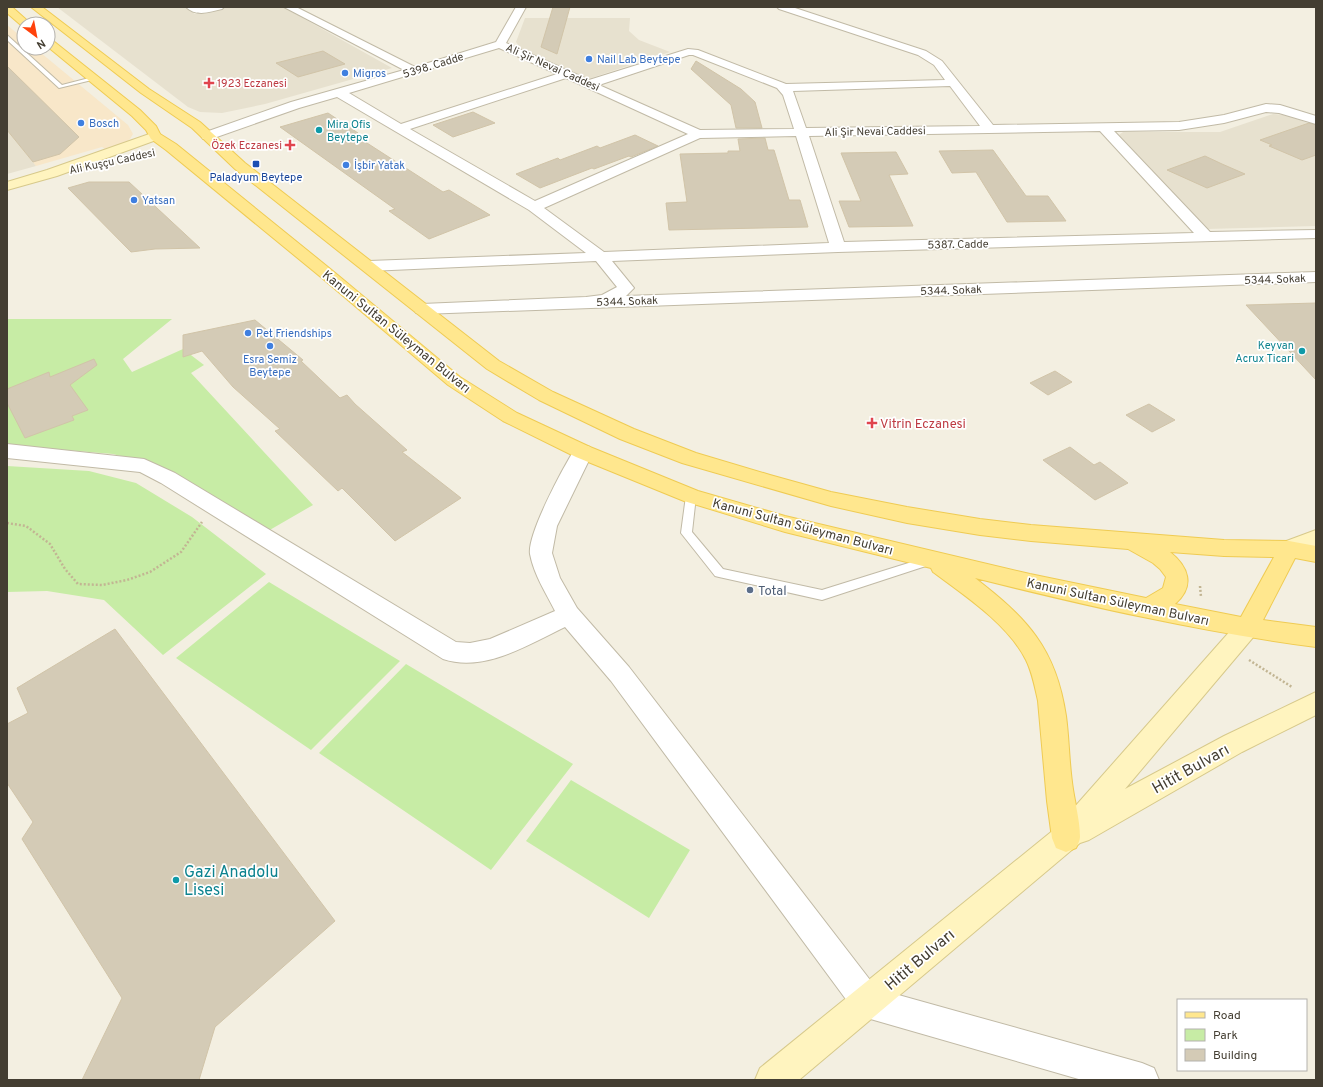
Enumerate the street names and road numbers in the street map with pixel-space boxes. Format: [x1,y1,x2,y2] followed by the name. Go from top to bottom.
[503,41,602,95] street label: Ali Şir Nevai Caddesi
[401,50,465,82] street label: 5398. Cadde
[824,124,926,140] street label: Ali Şir Nevai Caddesi
[68,146,156,178] street label: Ali Kuşçu Caddesi
[927,237,989,253] street label: 5387. Cadde
[318,268,473,397] street label: Kanuni Sultan Süleyman Bulvarı
[1244,272,1306,288] street label: 5344. Sokak
[920,283,982,299] street label: 5344. Sokak
[596,294,658,310] street label: 5344. Sokak
[711,496,894,560] street label: Kanuni Sultan Süleyman Bulvarı
[1025,576,1210,630] street label: Kanuni Sultan Süleyman Bulvarı
[1149,740,1233,799] street label: Hitit Bulvarı
[881,925,959,996] street label: Hitit Bulvarı

